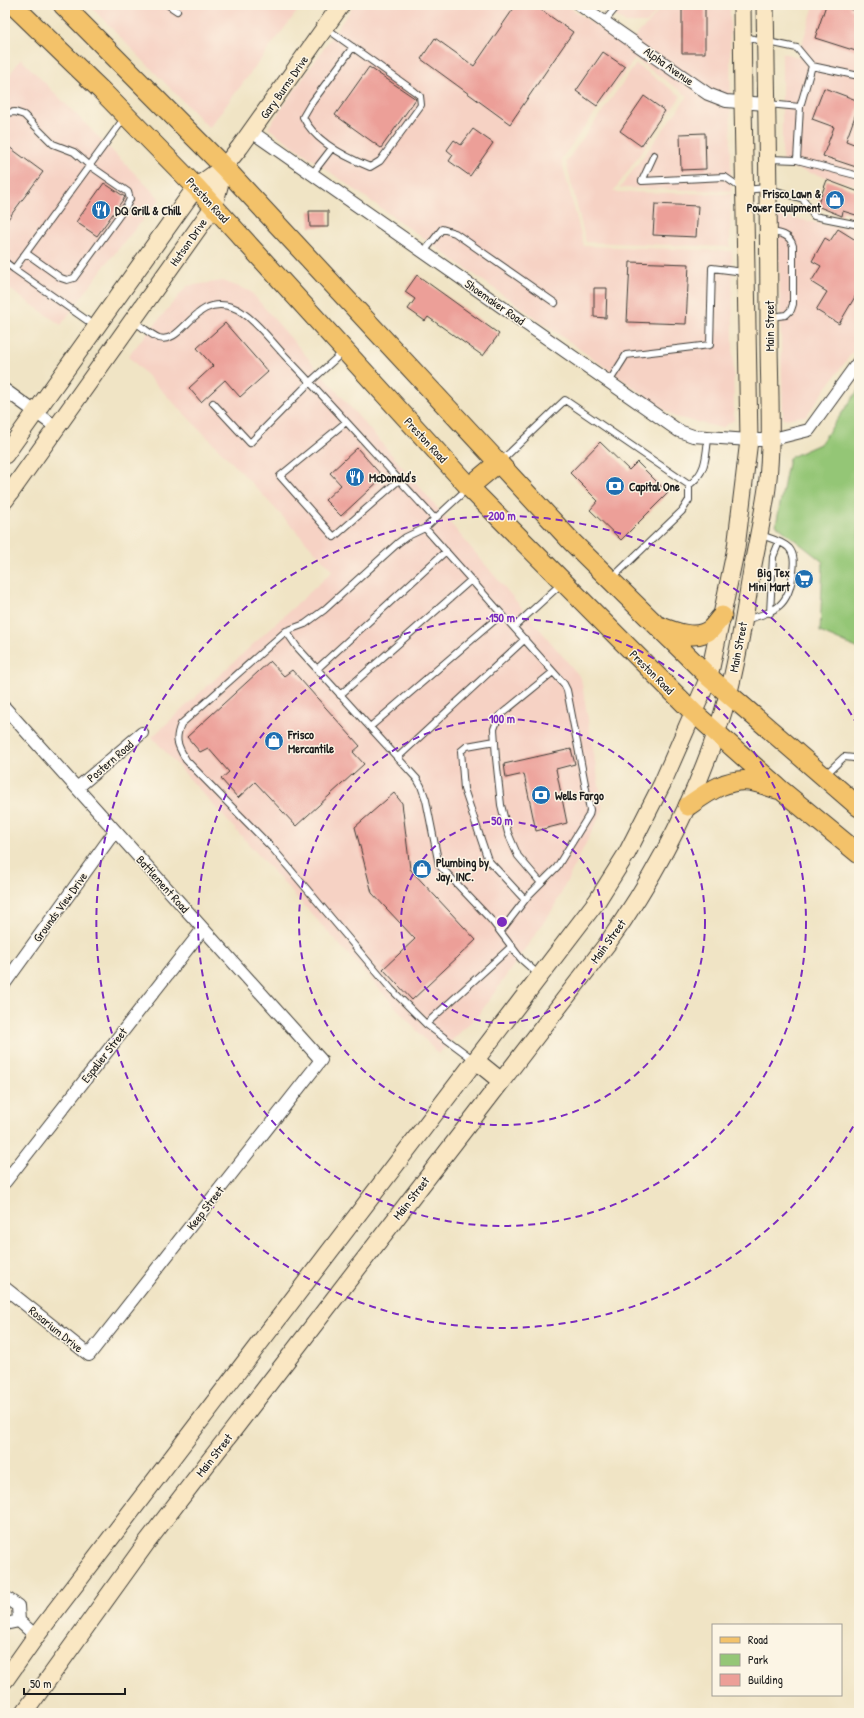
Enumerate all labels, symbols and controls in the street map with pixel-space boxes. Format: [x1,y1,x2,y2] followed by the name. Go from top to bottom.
[641,43,697,89] street label: Alpha Avenue
[256,52,312,122] street label: Gary Burns Drive
[182,174,234,227] street label: Preston Road
[747,185,822,217] place label: Frisco Lawn & Power Equipment
[824,189,846,211] shop icon: Frisco Lawn & Power Equipment
[90,199,112,221] restaurant icon: DQ Grill & Chill
[115,202,182,219] place label: DQ Grill & Chill
[165,215,211,269] street label: Hutson Drive
[462,275,529,329] street label: Shoemaker Road
[761,300,778,351] street label: Main Street
[400,414,452,467] street label: Preston Road
[344,466,366,488] restaurant icon: McDonald's
[369,469,416,486] place label: McDonald's
[604,475,626,497] bank icon: Capital One
[629,478,680,496] place label: Capital One
[488,507,516,524] text: 200 m
[749,564,791,595] place label: Big Tex Mini Mart
[793,568,815,590] supermarket icon: Big Tex Mini Mart
[489,609,515,626] text: 150 m
[725,620,751,673] street label: Main Street
[626,646,678,698] street label: Preston Road
[489,710,515,727] text: 100 m
[287,726,334,757] place label: Frisco Mercantile
[263,730,285,752] shop icon: Frisco Mercantile
[83,736,137,786] street label: Postern Road
[530,784,552,806] bank icon: Wells Fargo
[555,787,604,805] place label: Wells Fargo
[491,812,513,829] text: 50 m
[133,852,194,917] street label: Battlement Road
[436,854,489,886] place label: Plumbing by Jay, INC.
[411,858,433,880] shop icon: Plumbing by Jay, INC.
[29,868,91,945] street label: Grounds View Drive
[495,915,509,929] centre of rings
[586,915,630,966] street label: Main Street
[77,1023,131,1086] street label: Espalier Street
[389,1172,434,1223] street label: Main Street
[182,1182,228,1234] street label: Keep Street
[25,1302,87,1356] street label: Rosarium Drive
[192,1429,237,1480] street label: Main Street
[712,1624,842,1696] legend
[748,1631,768,1648] text: Road
[748,1651,768,1668] text: Park
[24,1670,125,1696] scale bar
[748,1671,783,1688] text: Building
[30,1675,51,1692] text: 50 m

